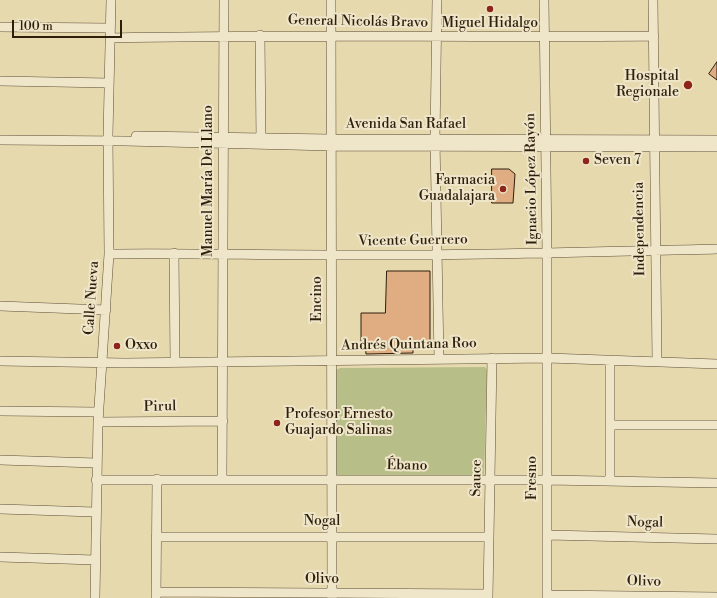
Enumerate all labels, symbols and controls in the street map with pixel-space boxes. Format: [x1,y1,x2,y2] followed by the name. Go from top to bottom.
[485,4,495,14] marker: Miguel Hidalgo
[14,12,124,38] scale bar
[288,12,428,32] street label: General Nicolás Bravo
[442,16,538,32] place label: Miguel Hidalgo
[19,19,53,34] text: 100 m
[616,69,679,102] place label: Hospital Regionale
[682,79,694,91] marker: Hospital Regionale
[201,105,217,257] street label: Manuel María Del Llano
[522,113,542,245] street label: Ignacio López Rayón
[346,117,466,133] street label: Avenida San Rafael
[594,153,641,169] place label: Seven 7
[581,156,591,166] marker: Seven 7
[419,173,495,206] place label: Farmacia Guadalajara
[631,182,649,276] street label: Independencia
[498,184,508,194] marker: Farmacia Guadalajara
[358,232,468,250] street label: Vicente Guerrero
[81,260,103,336] street label: Calle Nueva
[310,276,326,322] street label: Encino
[341,335,477,355] street label: Andrés Quintana Roo
[125,338,158,354] place label: Oxxo
[112,341,122,351] marker: Oxxo
[143,398,177,416] street label: Pirul
[285,407,393,440] place label: Profesor Ernesto Guajardo Salinas
[272,418,282,428] marker: Profesor Ernesto Guajardo Salinas
[525,456,541,500] street label: Fresno
[386,457,428,475] street label: Ébano
[468,459,486,497] street label: Sauce
[304,514,340,530] street label: Nogal
[627,514,663,532] street label: Nogal
[305,572,339,588] street label: Olivo
[627,573,661,591] street label: Olivo

